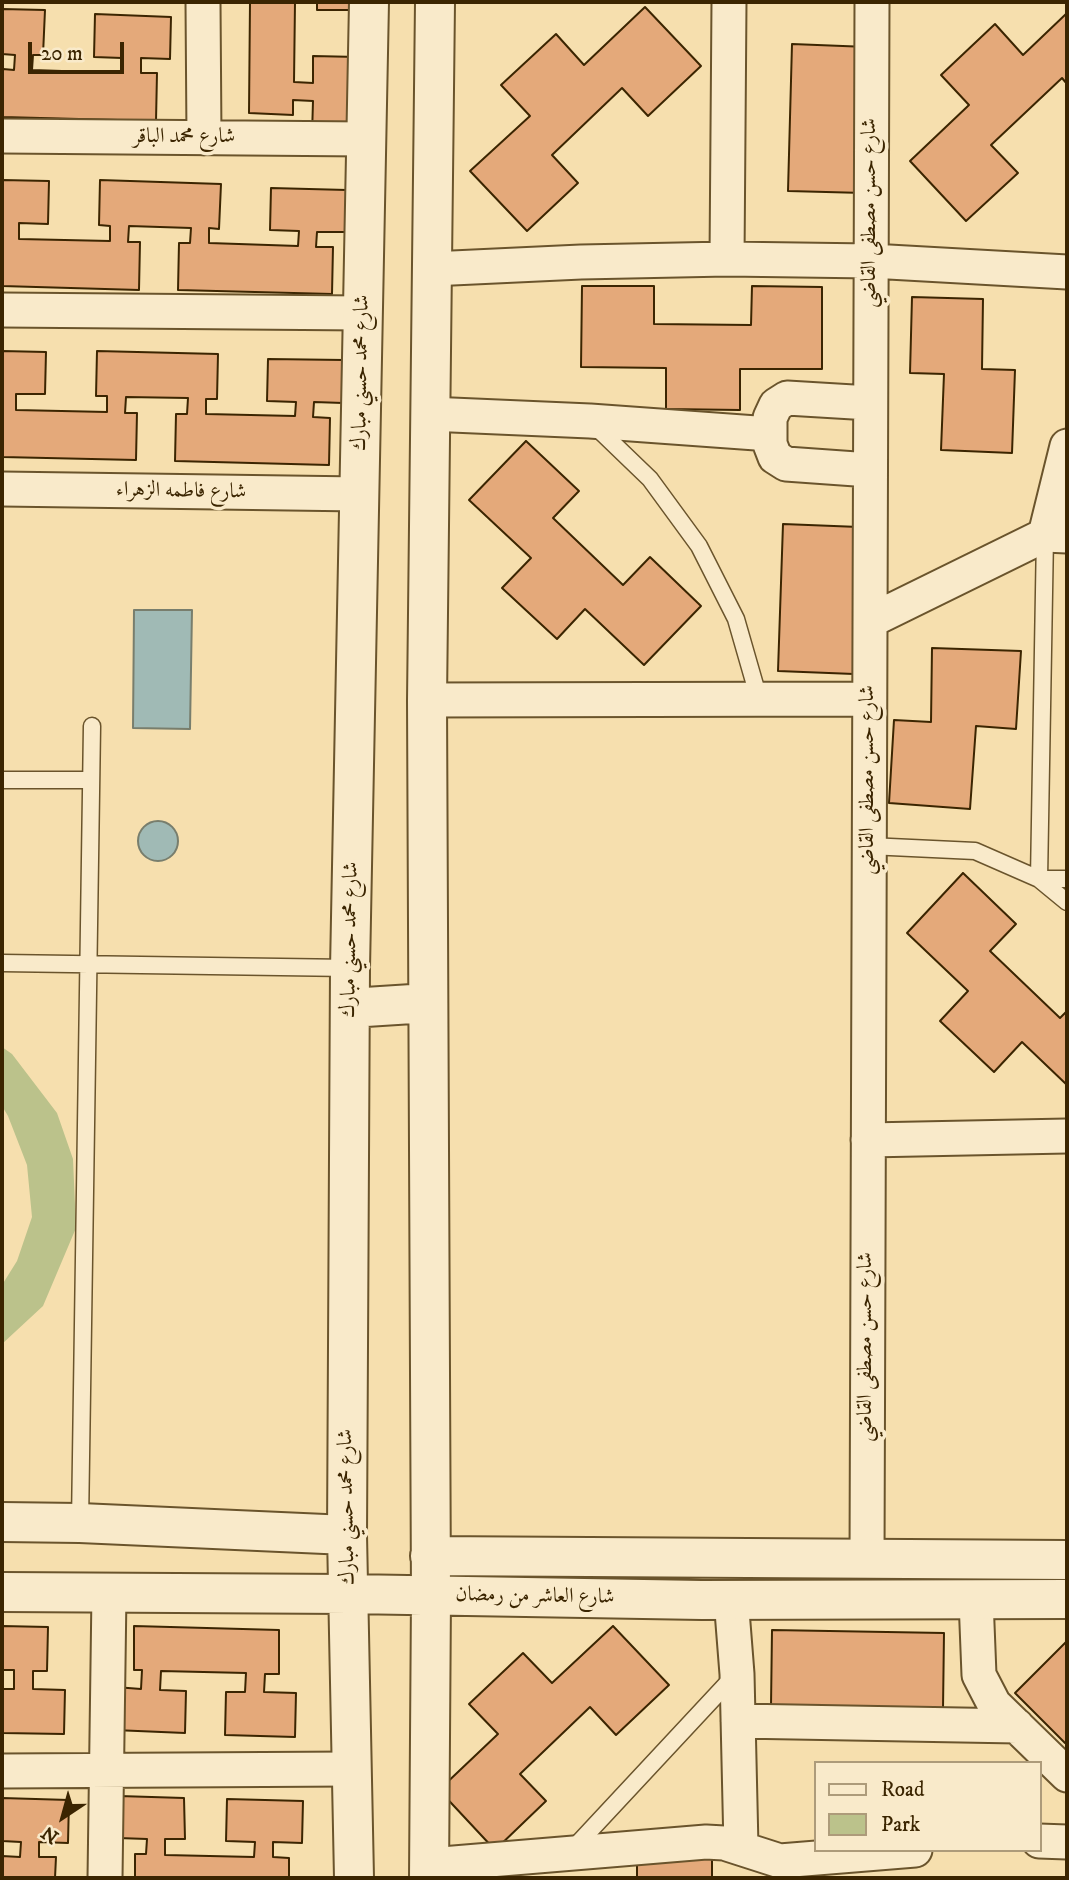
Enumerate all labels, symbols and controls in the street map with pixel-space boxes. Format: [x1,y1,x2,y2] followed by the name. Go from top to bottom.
[32,28,128,72] scale bar
[41,41,83,67] text: 20 m
[858,118,884,308] street label: شارع حسن مصطفى القاضي
[133,125,235,151] street label: شارع محمد الباقر
[348,295,376,451] street label: شارع محمد حسني مبارك
[116,478,246,506] street label: شارع فاطمه الزهراء
[856,685,882,875] street label: شارع حسن مصطفى القاضي
[337,862,365,1018] street label: شارع محمد حسني مبارك
[854,1252,880,1442] street label: شارع حسن مصطفى القاضي
[334,1429,362,1585] street label: شارع محمد حسني مبارك
[455,1583,615,1611] street label: شارع العاشر من رمضان
[814,1761,1041,1852] legend
[881,1777,925,1803] text: Road
[28,1782,98,1852] north arrow
[881,1812,920,1838] text: Park
[37,1821,63,1848] text: N

